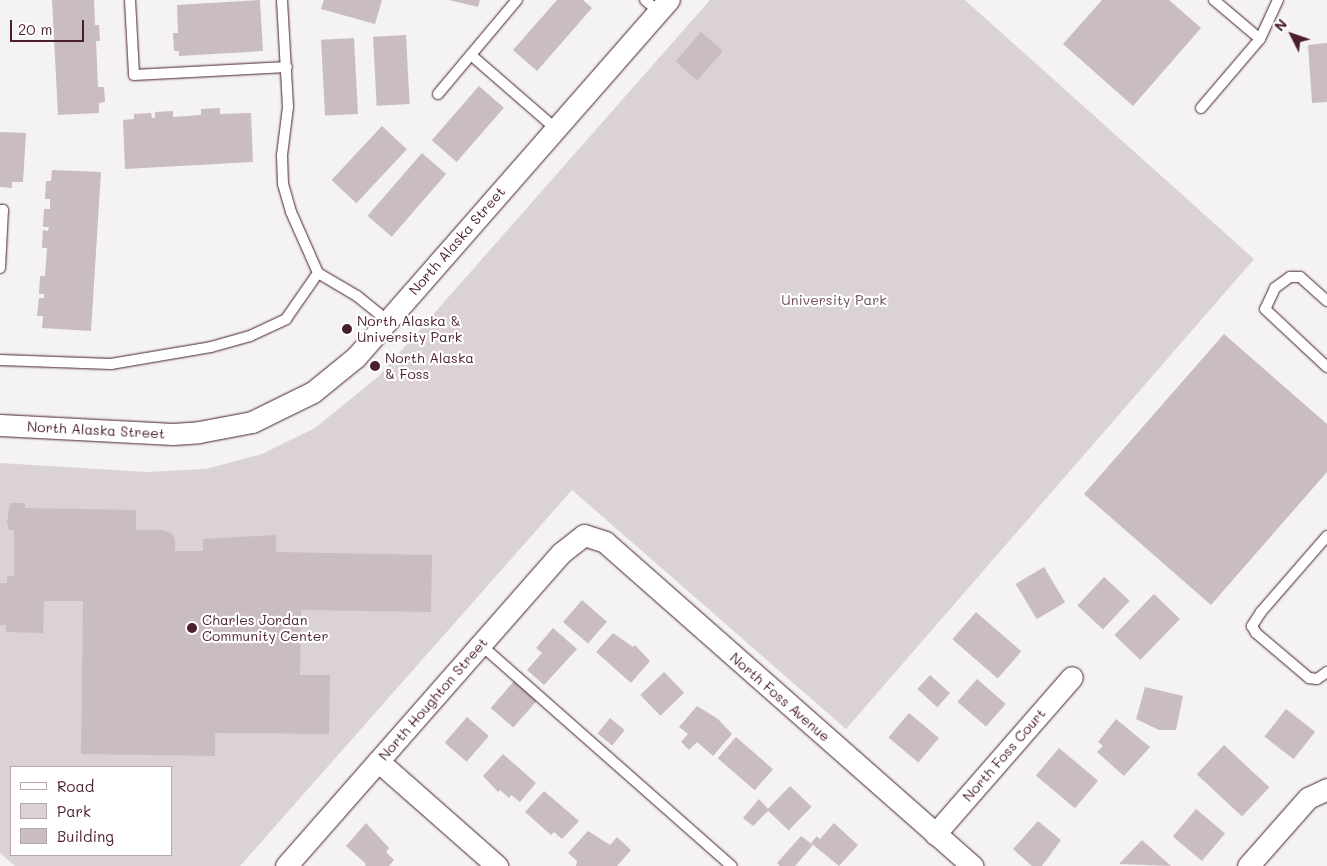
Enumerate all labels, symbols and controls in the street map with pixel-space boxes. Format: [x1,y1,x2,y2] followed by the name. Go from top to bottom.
[12,10,86,42] scale bar
[1267,10,1317,60] north arrow
[1270,15,1291,35] text: N
[18,19,52,39] text: 20 m
[405,183,509,299] street label: North Alaska Street
[781,292,887,308] park label: University Park
[357,313,462,346] place label: North Alaska & University Park
[341,323,353,335] marker: North Alaska & University Park
[385,350,474,382] place label: North Alaska & Foss
[369,360,381,372] marker: North Alaska & Foss
[27,418,165,442] street label: North Alaska Street
[202,612,329,644] place label: Charles Jordan Community Center
[186,622,198,634] marker: Charles Jordan Community Center
[375,634,491,764] street label: North Houghton Street
[727,649,833,745] street label: North Foss Avenue
[959,705,1049,805] street label: North Foss Court
[10,766,172,856] legend
[57,776,94,796] text: Road
[57,801,91,821] text: Park
[57,826,114,846] text: Building

